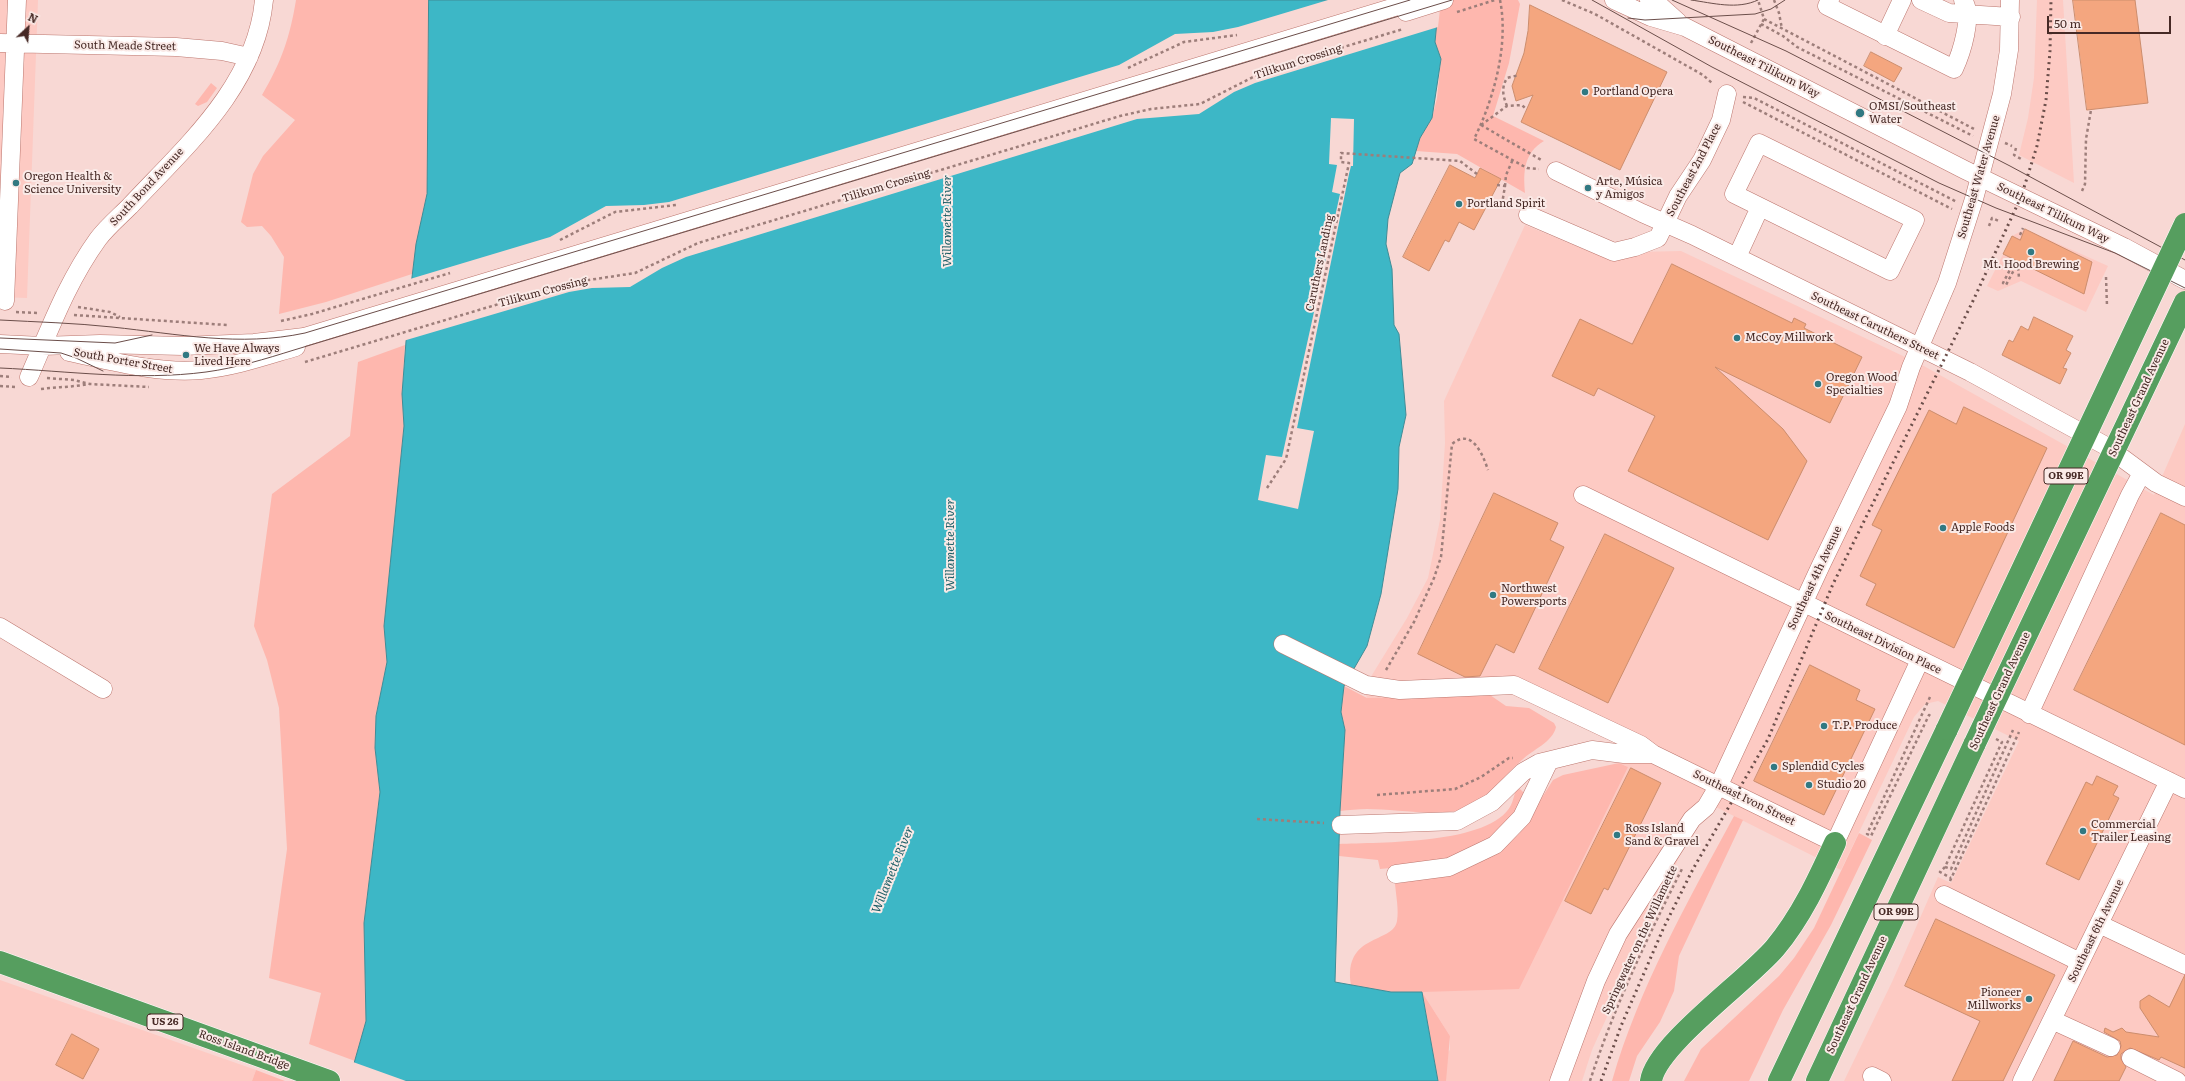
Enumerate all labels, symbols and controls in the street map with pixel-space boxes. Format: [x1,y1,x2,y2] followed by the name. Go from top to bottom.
[8,8,48,48] north arrow
[26,8,41,26] text: N
[2049,8,2173,34] scale bar
[2054,14,2081,32] text: 50 m
[1706,33,1822,101] street label: Southeast Tilikum Way
[74,39,176,53] street label: South Meade Street
[1252,42,1344,82] street label: Tilikum Crossing
[1593,85,1673,99] place label: Portland Opera
[1580,87,1590,97] marker: Portland Opera
[1869,100,1956,126] place label: OMSI/Southeast Water
[1854,107,1866,119] marker: OMSI/Southeast Water
[1955,114,2003,240] street label: Southeast Water Avenue
[1664,121,1724,219] street label: Southeast 2nd Place
[107,145,187,229] street label: South Bond Avenue
[840,166,932,206] street label: Tilikum Crossing
[24,170,121,196] place label: Oregon Health & Science University
[940,175,954,267] water label: Willamette River
[1596,175,1663,201] place label: Arte, Música y Amigos
[11,178,21,188] marker: Oregon Health & Science University
[1995,180,2111,246] street label: Southeast Tilikum Way
[1583,183,1593,193] marker: Arte, Música y Amigos
[1467,197,1545,211] place label: Portland Spirit
[1454,199,1464,209] marker: Portland Spirit
[1303,213,1337,313] street label: Caruthers Landing
[2026,247,2036,257] marker: Mt. Hood Brewing
[1983,258,2079,272] place label: Mt. Hood Brewing
[497,274,589,310] street label: Tilikum Crossing
[1809,289,1941,363] street label: Southeast Caruthers Street
[1745,331,1833,345] place label: McCoy Millwork
[1732,333,1742,343] marker: McCoy Millwork
[2106,337,2172,459] street label: Southeast Grand Avenue
[194,342,279,368] place label: We Have Always Lived Here
[72,346,174,376] street label: South Porter Street
[181,350,191,360] marker: We Have Always Lived Here
[1826,371,1898,397] place label: Oregon Wood Specialties
[1813,379,1823,389] marker: Oregon Wood Specialties
[2044,468,2088,484] road number: OR 99E
[943,499,957,591] water label: Willamette River
[1951,521,2015,535] place label: Apple Foods
[1938,523,1948,533] marker: Apple Foods
[1785,524,1845,632] street label: Southeast 4th Avenue
[1501,582,1567,608] place label: Northwest Powersports
[1488,590,1498,600] marker: Northwest Powersports
[1823,609,1943,677] street label: Southeast Division Place
[1967,630,2033,752] street label: Southeast Grand Avenue
[1832,719,1897,733] place label: T.P. Produce
[1819,721,1829,731] marker: T.P. Produce
[1782,760,1864,774] place label: Splendid Cycles
[1769,762,1779,772] marker: Splendid Cycles
[1691,768,1797,828] street label: Southeast Ivon Street
[1817,778,1866,792] place label: Studio 20
[1804,780,1814,790] marker: Studio 20
[2091,818,2171,844] place label: Commercial Trailer Leasing
[1625,822,1699,848] place label: Ross Island Sand & Gravel
[869,825,917,915] water label: Willamette River
[2078,826,2088,836] marker: Commercial Trailer Leasing
[1612,830,1622,840] marker: Ross Island Sand & Gravel
[1600,864,1680,1016] street label: Springwater on the Willamette
[2065,877,2127,985] street label: Southeast 6th Avenue
[1874,904,1918,920] road number: OR 99E
[1824,934,1890,1056] street label: Southeast Grand Avenue
[1967,986,2021,1012] place label: Pioneer Millworks
[2024,994,2034,1004] marker: Pioneer Millworks
[147,1014,183,1030] road number: US 26
[197,1027,291,1073] street label: Ross Island Bridge

